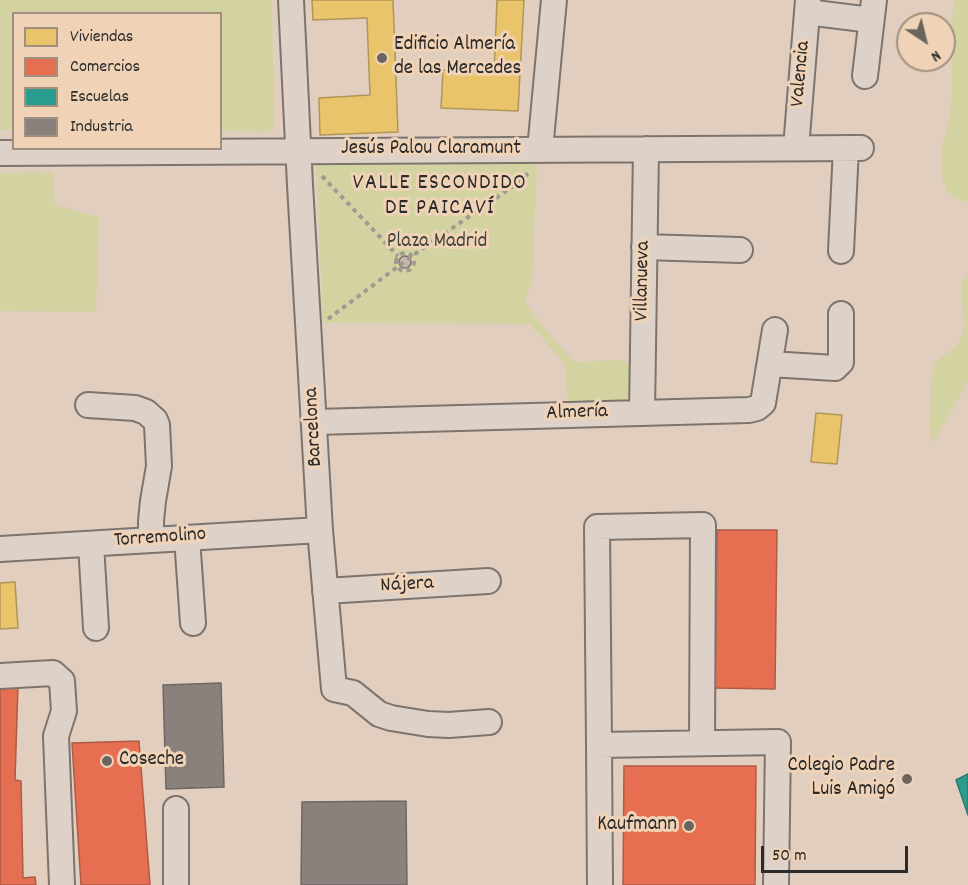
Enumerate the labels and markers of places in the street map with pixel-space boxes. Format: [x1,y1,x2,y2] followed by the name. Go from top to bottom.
[394,33,521,83] place label: Edificio Almería de las Mercedes
[375,51,389,65] marker: Edificio Almería de las Mercedes
[119,748,184,774] place label: Coseche
[100,754,114,768] marker: Coseche
[788,754,895,804] place label: Colegio Padre Luis Amigó
[900,772,914,786] marker: Colegio Padre Luis Amigó
[597,813,677,839] place label: Kaufmann
[682,819,696,833] marker: Kaufmann

